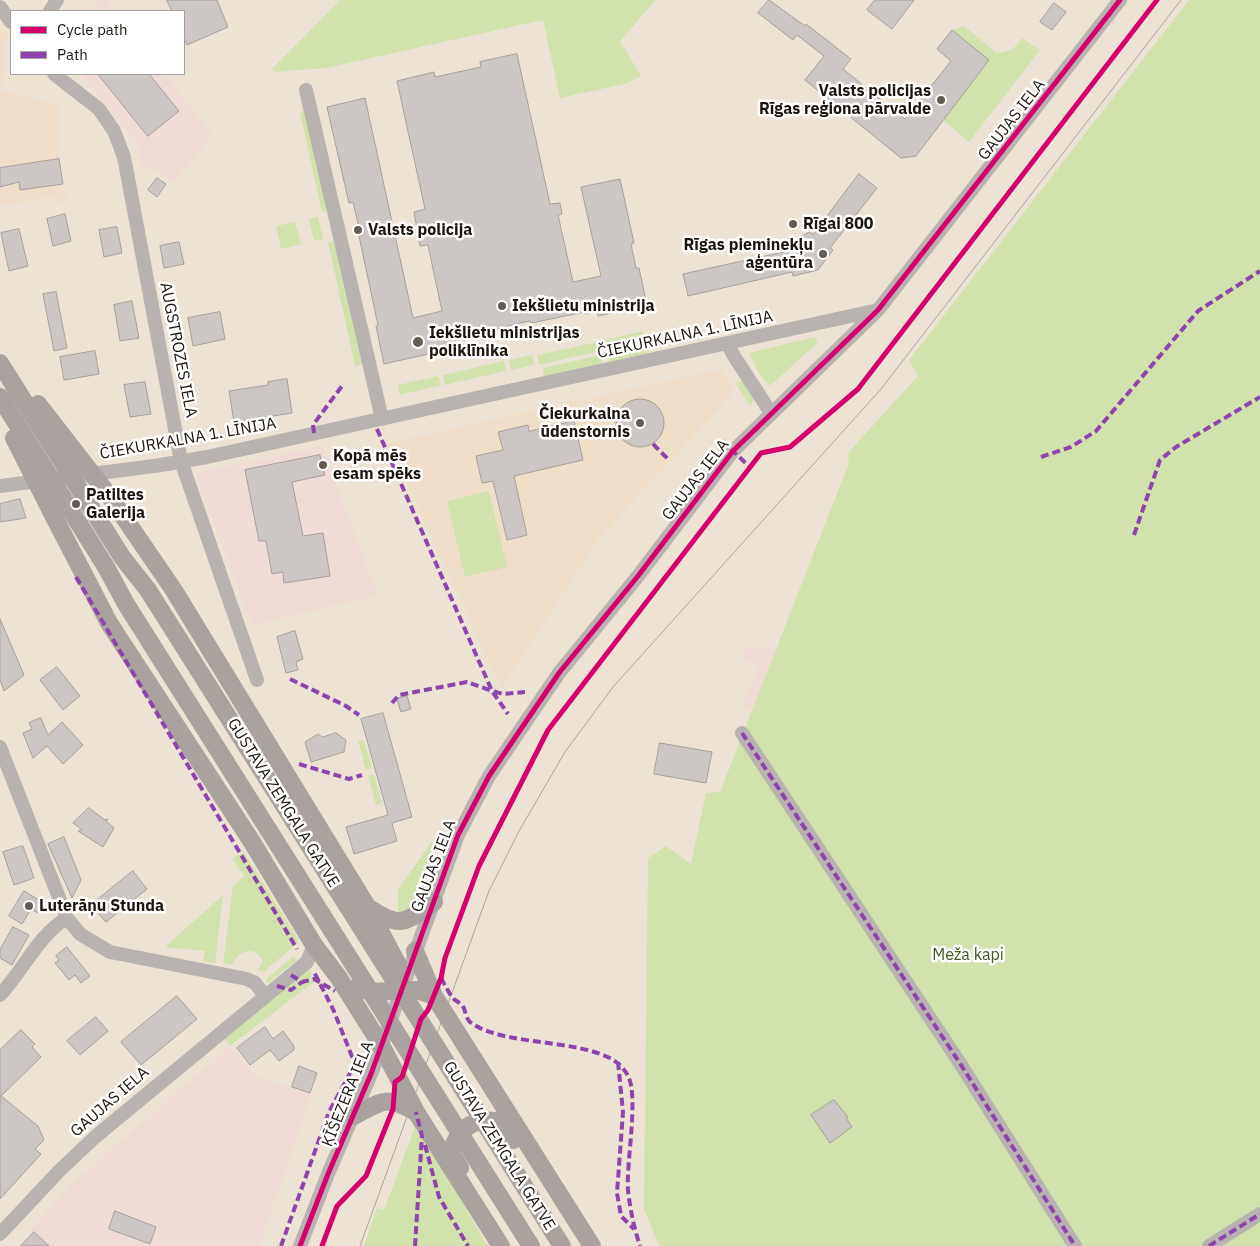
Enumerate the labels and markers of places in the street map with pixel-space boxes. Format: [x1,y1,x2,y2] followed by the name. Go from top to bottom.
[759,81,931,119] place label: Valsts policijas Rīgas reģiona pārvalde
[935,94,947,106] marker: Valsts policijas Rīgas reģiona pārvalde
[803,214,873,234] place label: Rīgai 800
[787,218,799,230] marker: Rīgai 800
[368,220,472,240] place label: Valsts policija
[352,224,364,236] marker: Valsts policija
[684,235,813,273] place label: Rīgas pieminekļu aģentūra
[817,248,829,260] marker: Rīgas pieminekļu aģentūra
[512,296,655,316] place label: Iekšlietu ministrija
[496,300,508,312] marker: Iekšlietu ministrija
[429,323,580,361] place label: Iekšlietu ministrijas poliklīnika
[411,335,425,349] marker: Iekšlietu ministrijas poliklīnika
[539,404,630,442] place label: Čiekurkalna ūdenstornis
[634,417,646,429] marker: Čiekurkalna ūdenstornis
[333,446,421,484] place label: Kopā mēs esam spēks
[317,459,329,471] marker: Kopā mēs esam spēks
[86,485,145,523] place label: Patiltes Galerija
[70,498,82,510] marker: Patiltes Galerija
[39,896,164,916] place label: Luterāņu Stunda
[23,900,35,912] marker: Luterāņu Stunda

